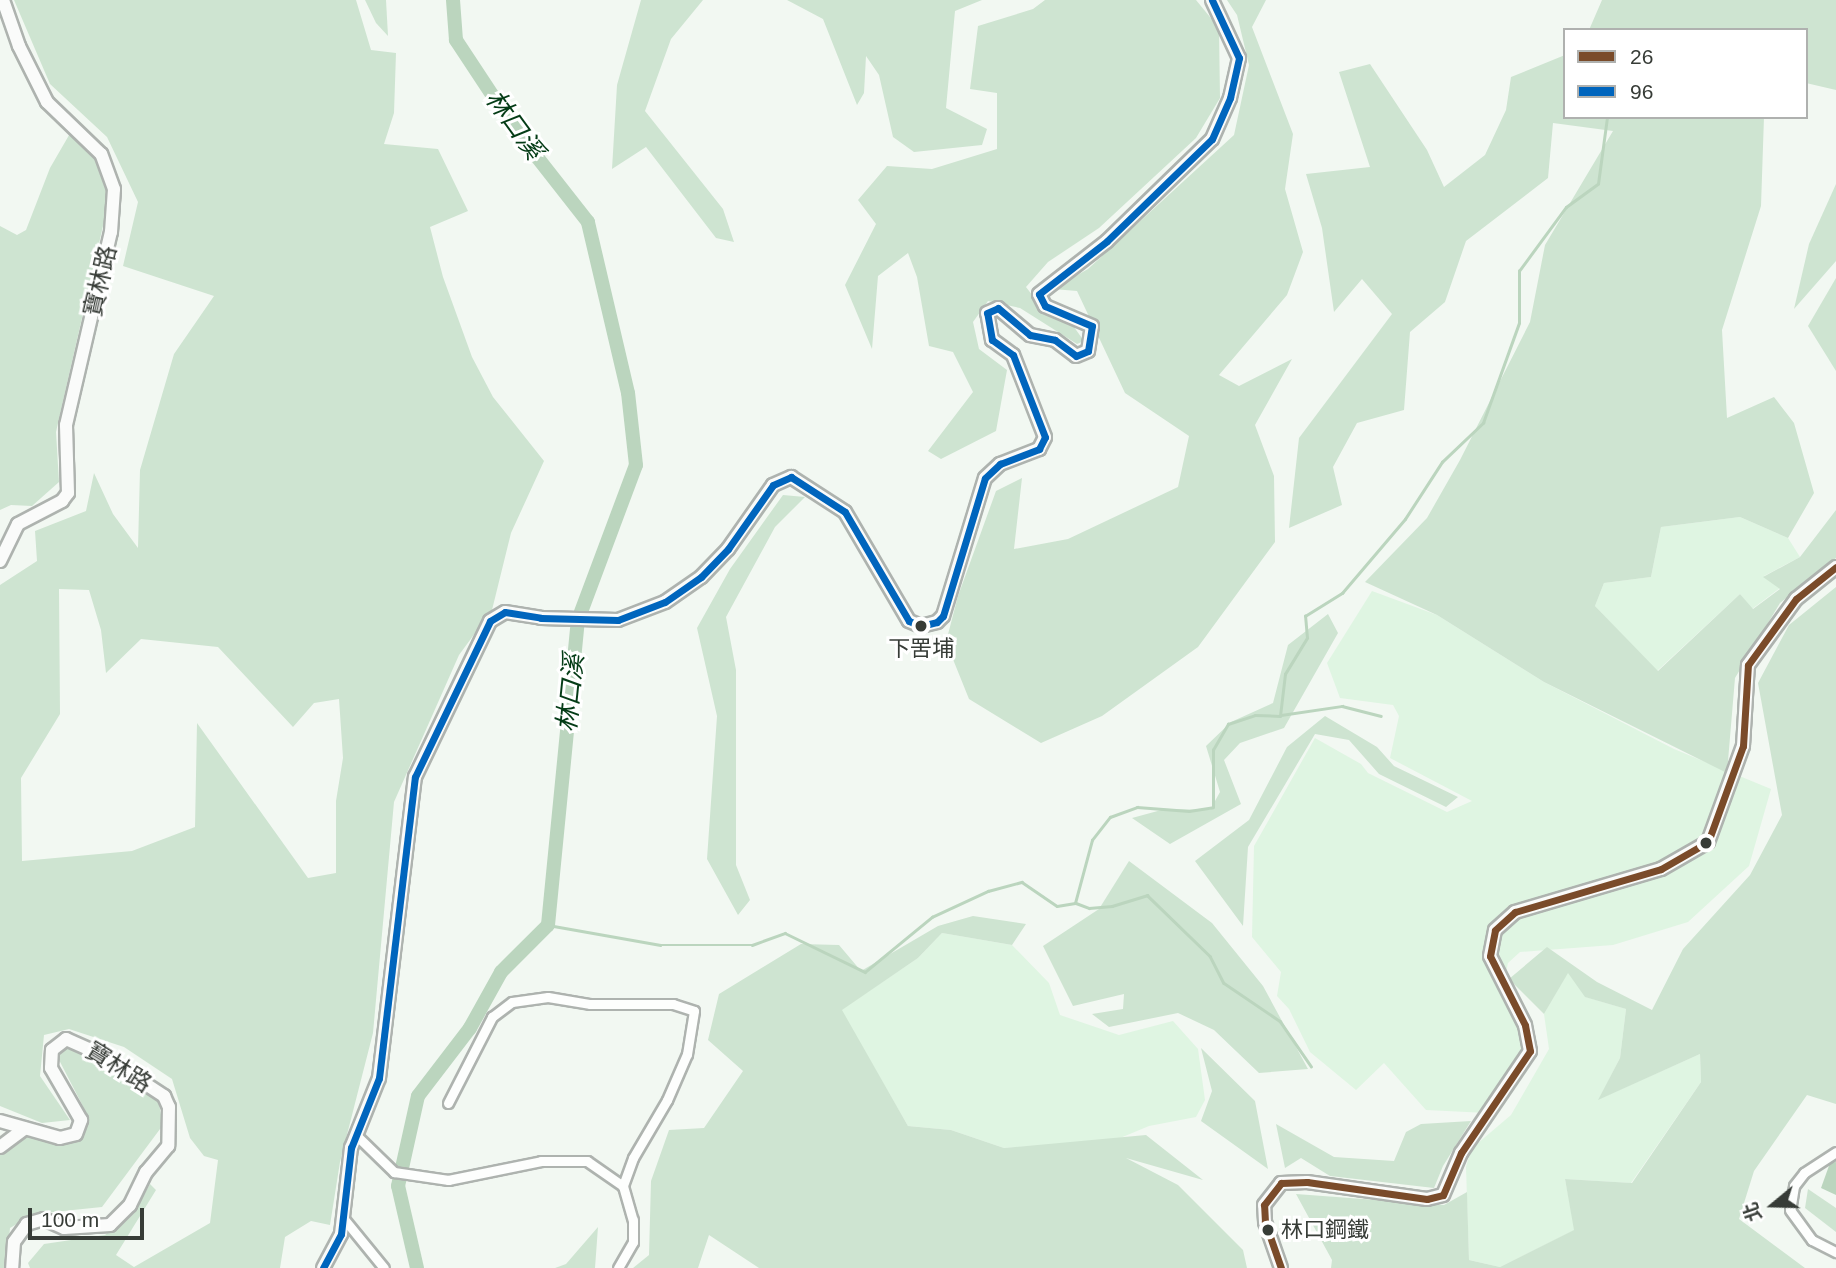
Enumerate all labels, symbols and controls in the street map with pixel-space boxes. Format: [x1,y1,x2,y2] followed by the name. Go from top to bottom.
[1563,28,1808,119] legend
[1630,45,1653,68] text: 26
[1630,80,1653,103] text: 96
[478,84,550,166] water label: 林口溪
[78,243,122,319] street label: 寶林路
[914,619,928,633] marker: 下罟埔
[888,636,954,662] place label: 下罟埔
[551,653,591,733] water label: 林口溪
[1699,836,1713,850] unlabelled marker
[81,1036,157,1098] street label: 寶林路
[1738,1170,1808,1240] north arrow
[32,1194,147,1238] scale bar
[1740,1200,1766,1224] text: 北
[41,1208,99,1231] text: 100 m
[1281,1217,1369,1243] place label: 林口鋼鐵
[1261,1223,1275,1237] marker: 林口鋼鐵

